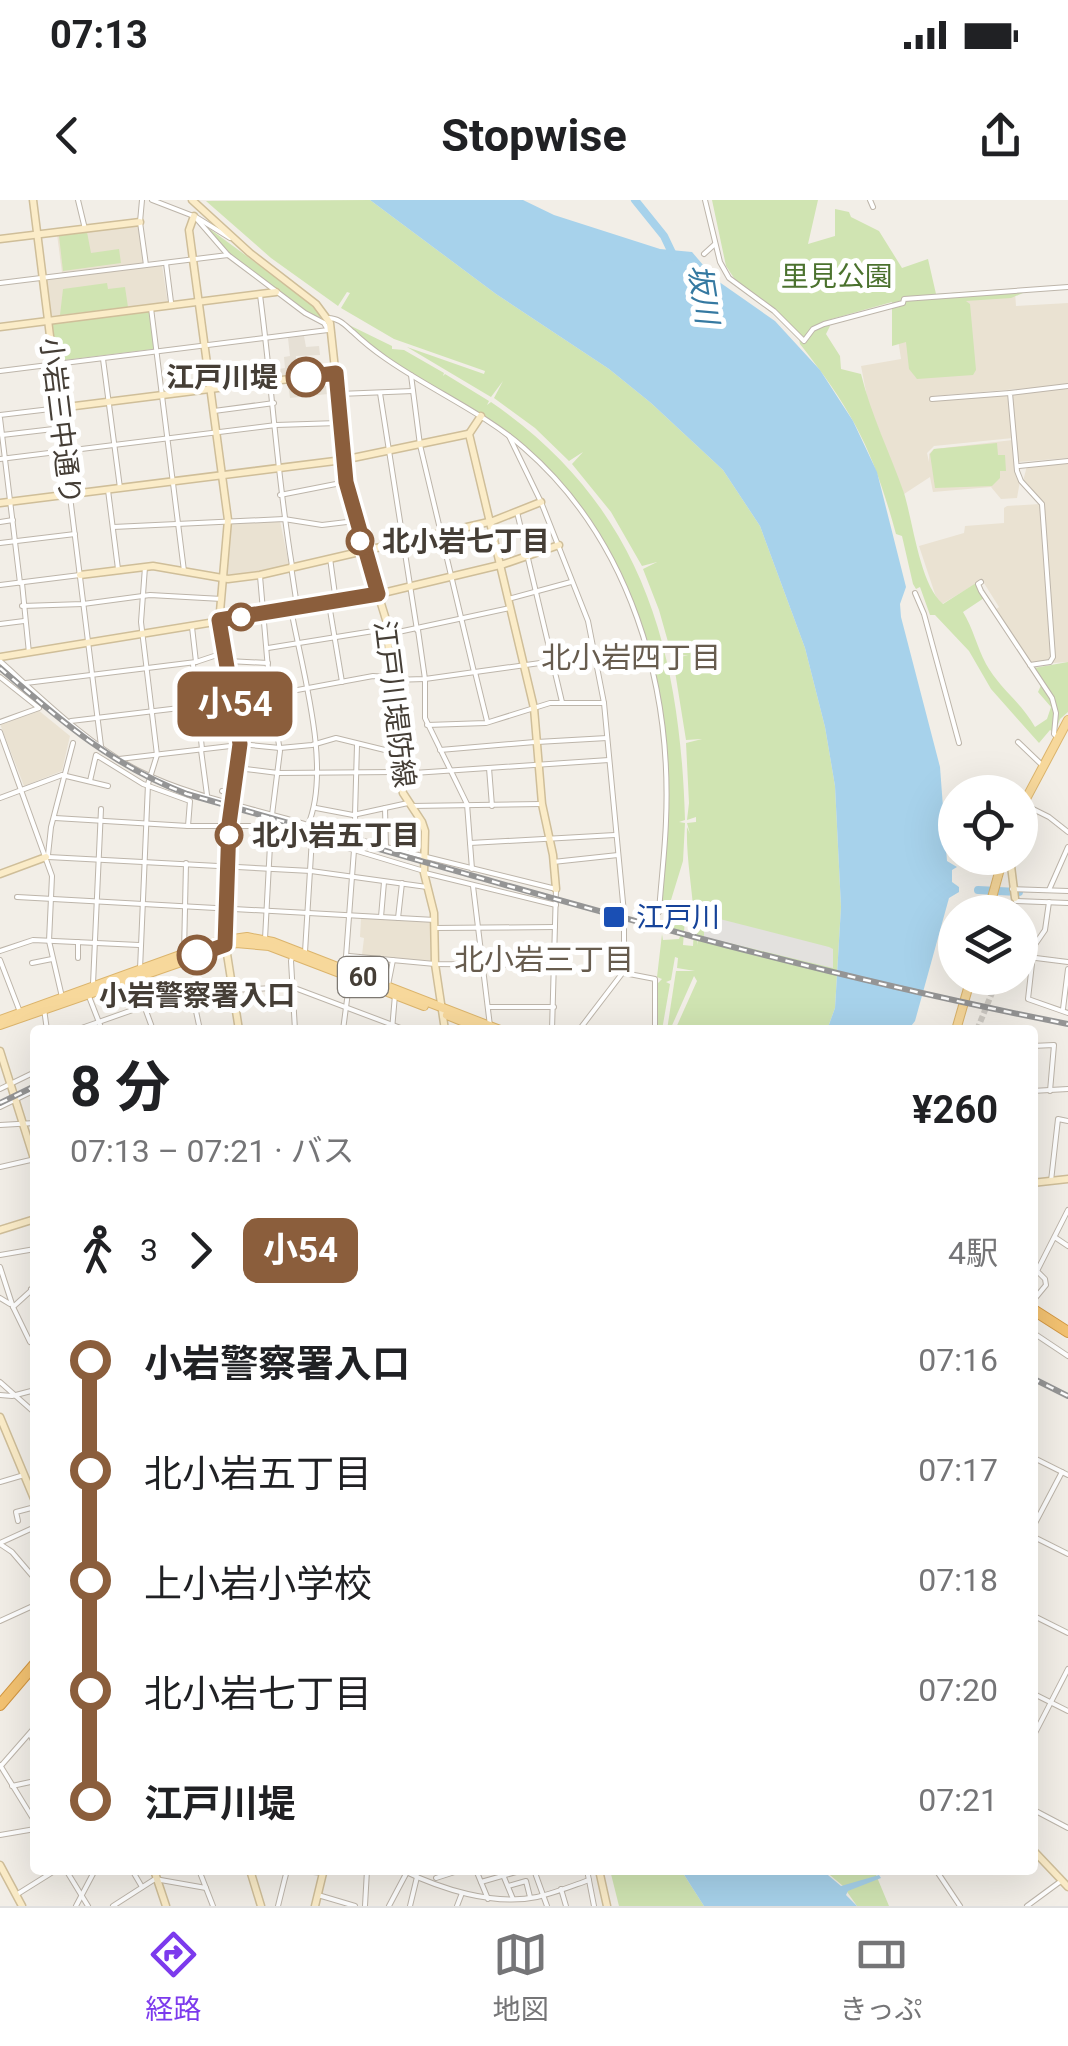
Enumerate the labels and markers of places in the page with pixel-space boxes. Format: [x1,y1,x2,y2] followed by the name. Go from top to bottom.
[287,358,325,396] marker: 江戸川堤
[166,361,278,394] place label: 江戸川堤
[382,525,550,558] place label: 北小岩七丁目
[347,528,373,554] marker: 北小岩七丁目
[228,604,254,630] unlabelled marker
[252,819,420,852] place label: 北小岩五丁目
[216,822,242,848] marker: 北小岩五丁目
[636,901,720,934] place label: 江戸川
[601,904,627,930] marker: 江戸川
[178,936,216,974] marker: 小岩警察署入口
[99,979,295,1012] place label: 小岩警察署入口

